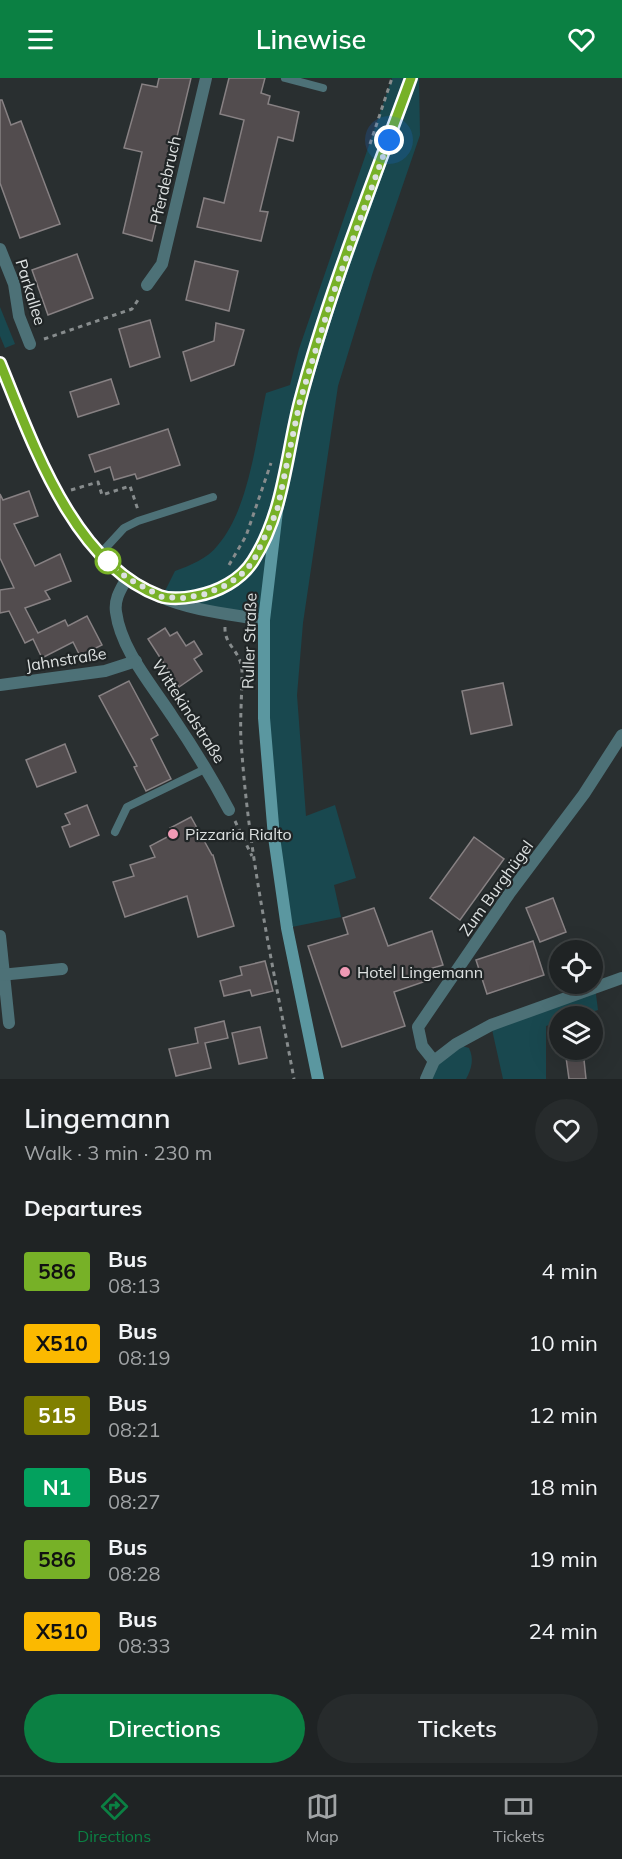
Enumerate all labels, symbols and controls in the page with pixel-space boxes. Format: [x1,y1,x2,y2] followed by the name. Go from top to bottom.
[256,22,366,56] text: Linewise
[24,23,57,56] icon: menu
[565,23,598,56] icon: heart
[374,125,404,155] your location
[145,134,185,226] street label: Pferdebruch
[11,256,51,328] street label: Parkallee
[95,548,121,574] unlabelled marker
[237,593,261,689] street label: Ruller Straße
[24,643,108,675] street label: Jahnstraße
[148,655,230,767] street label: Wittekindstraße
[185,824,292,844] place label: Pizzaria Rialto
[166,827,180,841] marker: Pizzaria Rialto
[455,836,537,940] street label: Zum Burghügel
[549,940,603,1060] map controls
[549,940,603,994] button: locate
[357,962,483,982] place label: Hotel Lingemann
[338,965,352,979] marker: Hotel Lingemann
[549,1006,603,1060] button: layers
[535,1099,598,1162] button: heart
[24,1100,171,1135] text: Lingemann
[24,1140,212,1165] text: Walk · 3 min · 230 m
[24,1194,142,1222] text: Departures
[108,1245,147,1273] text: Bus
[542,1257,598,1285] text: 4 min
[38,1258,76,1284] text: 586
[108,1273,161,1298] text: 08:13
[118,1317,157,1345] text: Bus
[528,1329,598,1357] text: 10 min
[36,1330,88,1356] text: X510
[118,1345,170,1370] text: 08:19
[108,1389,147,1417] text: Bus
[528,1401,598,1429] text: 12 min
[38,1402,76,1428] text: 515
[108,1417,161,1442] text: 08:21
[108,1461,147,1489] text: Bus
[528,1473,598,1501] text: 18 min
[43,1474,71,1500] text: N1
[108,1489,161,1514] text: 08:27
[108,1533,147,1561] text: Bus
[528,1545,598,1573] text: 19 min
[38,1546,76,1572] text: 586
[108,1561,161,1586] text: 08:28
[118,1605,157,1633] text: Bus
[528,1617,598,1645] text: 24 min
[36,1618,88,1644] text: X510
[118,1633,170,1658] text: 08:33
[24,1694,305,1763] button: Directions
[317,1694,598,1763] button: Tickets
[77,1790,151,1846] tab: Directions
[306,1790,339,1846] tab: Map
[493,1790,545,1846] tab: Tickets

